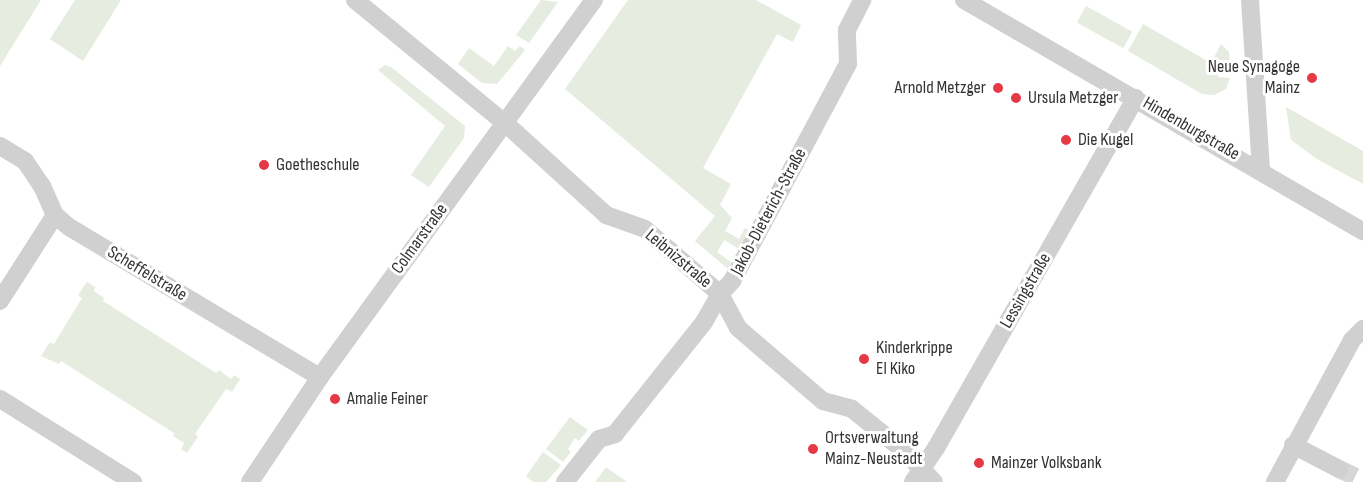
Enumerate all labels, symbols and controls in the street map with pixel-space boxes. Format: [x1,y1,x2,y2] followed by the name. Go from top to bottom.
[1208,57,1300,100] place label: Neue Synagoge Mainz
[1305,71,1319,85] marker: Neue Synagoge Mainz
[894,77,986,99] place label: Arnold Metzger
[991,81,1005,95] marker: Arnold Metzger
[1028,87,1118,109] place label: Ursula Metzger
[1009,91,1023,105] marker: Ursula Metzger
[1139,93,1243,165] street label: Hindenburgstraße
[1078,129,1133,151] place label: Die Kugel
[1059,133,1073,147] marker: Die Kugel
[726,145,812,279] street label: Jakob-Dieterich-Straße
[276,154,360,176] place label: Goetheschule
[257,158,271,172] marker: Goetheschule
[387,200,453,278] street label: Colmarstraße
[640,225,716,293] street label: Leibnizstraße
[103,242,191,306] street label: Scheffelstraße
[996,250,1056,332] street label: Lessingstraße
[876,338,953,380] place label: Kinderkrippe El Kiko
[857,352,871,366] marker: Kinderkrippe El Kiko
[347,388,428,410] place label: Amalie Feiner
[328,392,342,406] marker: Amalie Feiner
[825,428,922,470] place label: Ortsverwaltung Mainz-Neustadt
[806,442,820,456] marker: Ortsverwaltung Mainz-Neustadt
[991,452,1102,474] place label: Mainzer Volksbank
[972,456,986,470] marker: Mainzer Volksbank

